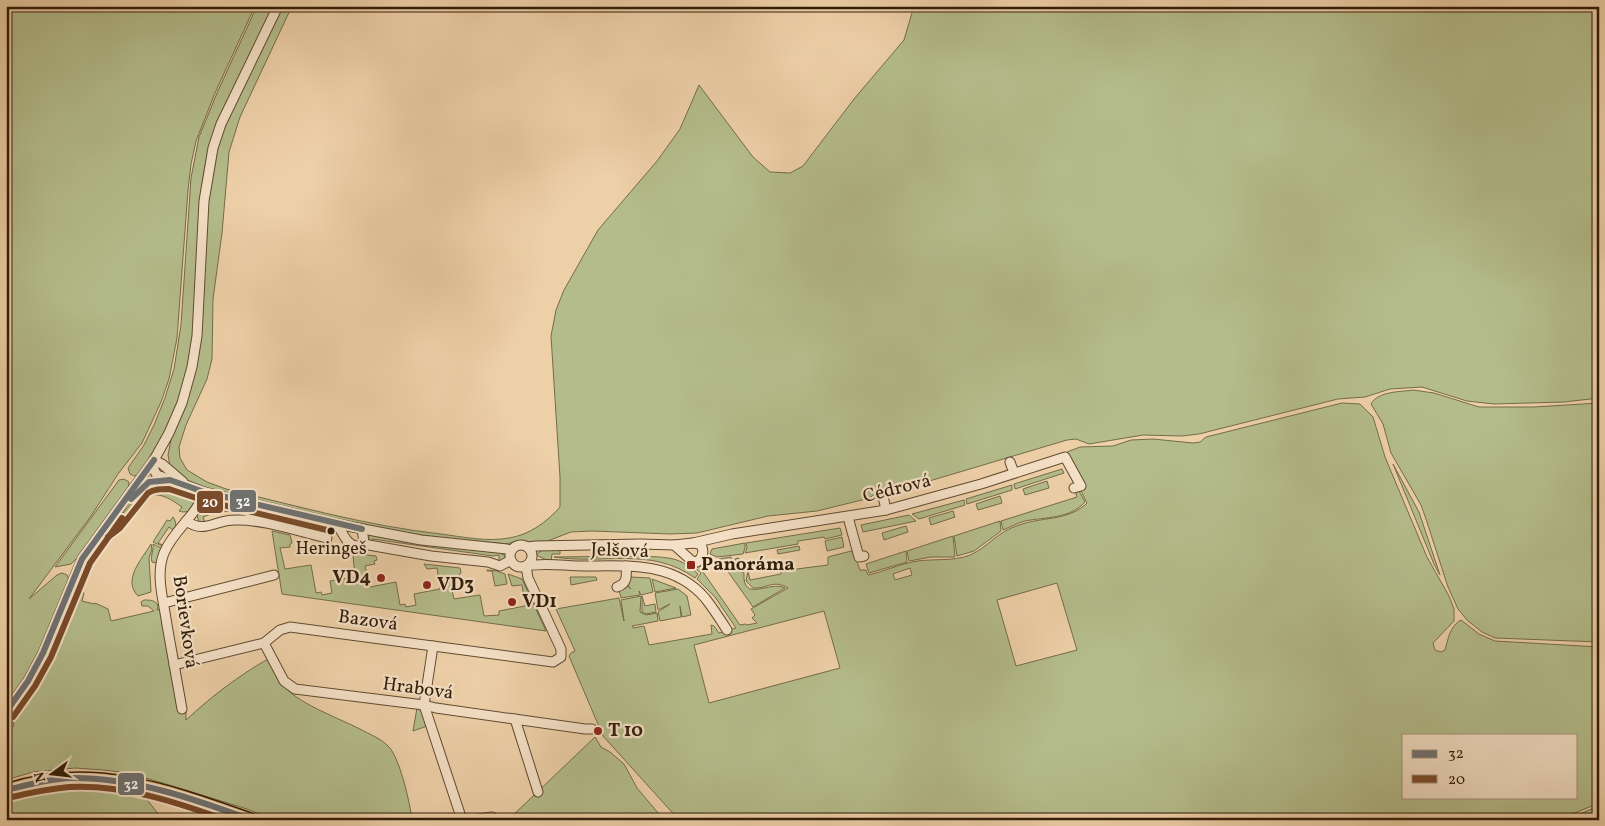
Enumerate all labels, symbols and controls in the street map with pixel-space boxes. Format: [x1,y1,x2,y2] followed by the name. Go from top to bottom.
[860,468,934,510] street label: Cédrová
[229,489,257,513] line badge: 32
[196,490,224,514] line badge: 20
[236,493,250,512] text: 32
[202,494,218,513] text: 20
[326,526,336,536] marker: Heringeš
[295,537,367,562] place label: Heringeš
[590,537,650,565] street label: Jelšová
[701,552,795,578] place label: Panoráma
[685,559,697,571] marker: Panoráma
[332,565,371,591] place label: VD4
[375,572,387,584] marker: VD4
[437,572,474,598] place label: VD3
[166,574,204,670] street label: Borievková
[421,579,433,591] marker: VD3
[522,589,557,615] place label: VD1
[506,596,518,608] marker: VD1
[336,604,400,638] street label: Bazová
[381,671,455,707] street label: Hrabová
[608,718,643,744] place label: T 10
[592,725,604,737] marker: T 10
[1402,734,1578,798] legend
[1448,744,1464,765] text: 32
[28,748,78,798] north arrow
[30,770,51,784] text: N
[1448,770,1465,791] text: 20
[117,772,145,796] line badge: 32
[124,776,138,795] text: 32

